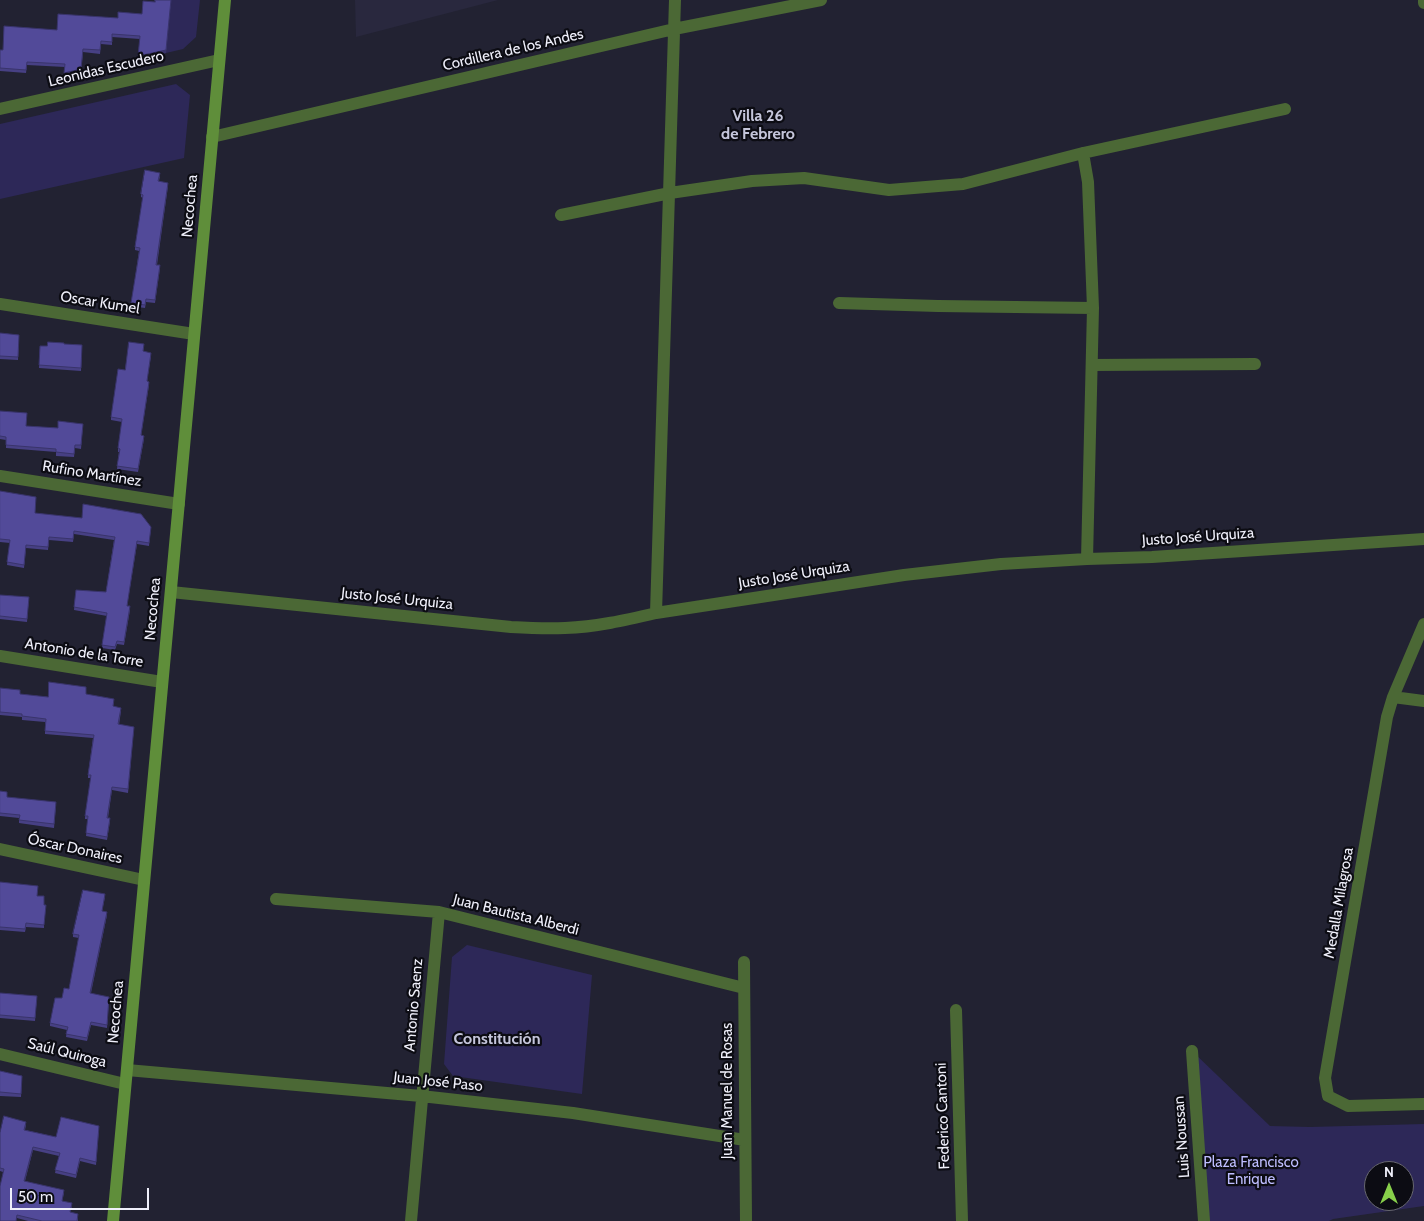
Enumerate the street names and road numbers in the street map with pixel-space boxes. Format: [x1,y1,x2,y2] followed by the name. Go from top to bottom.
[441,25,585,75] street label: Cordillera de los Andes
[47,47,165,91] street label: Leonidas Escudero
[178,174,202,238] street label: Necochea
[59,288,141,318] street label: Oscar Kumel
[41,457,143,491] street label: Rufino Martínez
[1141,524,1255,550] street label: Justo José Urquiza
[737,557,851,593] street label: Justo José Urquiza
[141,577,165,641] street label: Necochea
[340,584,454,614] street label: Justo José Urquiza
[24,635,144,671] street label: Antonio de la Torre
[26,830,124,868] street label: Óscar Donaires
[1320,846,1358,960] street label: Medalla Milagrosa
[451,891,581,939] street label: Juan Bautista Alberdi
[401,958,427,1052] street label: Antonio Saenz
[104,980,128,1044] street label: Necochea
[719,1023,737,1159] street label: Juan Manuel de Rosas
[26,1035,108,1071] street label: Saúl Quiroga
[932,1062,954,1170] street label: Federico Cantoni
[392,1068,484,1096] street label: Juan José Paso
[1170,1095,1194,1179] street label: Luis Noussan

